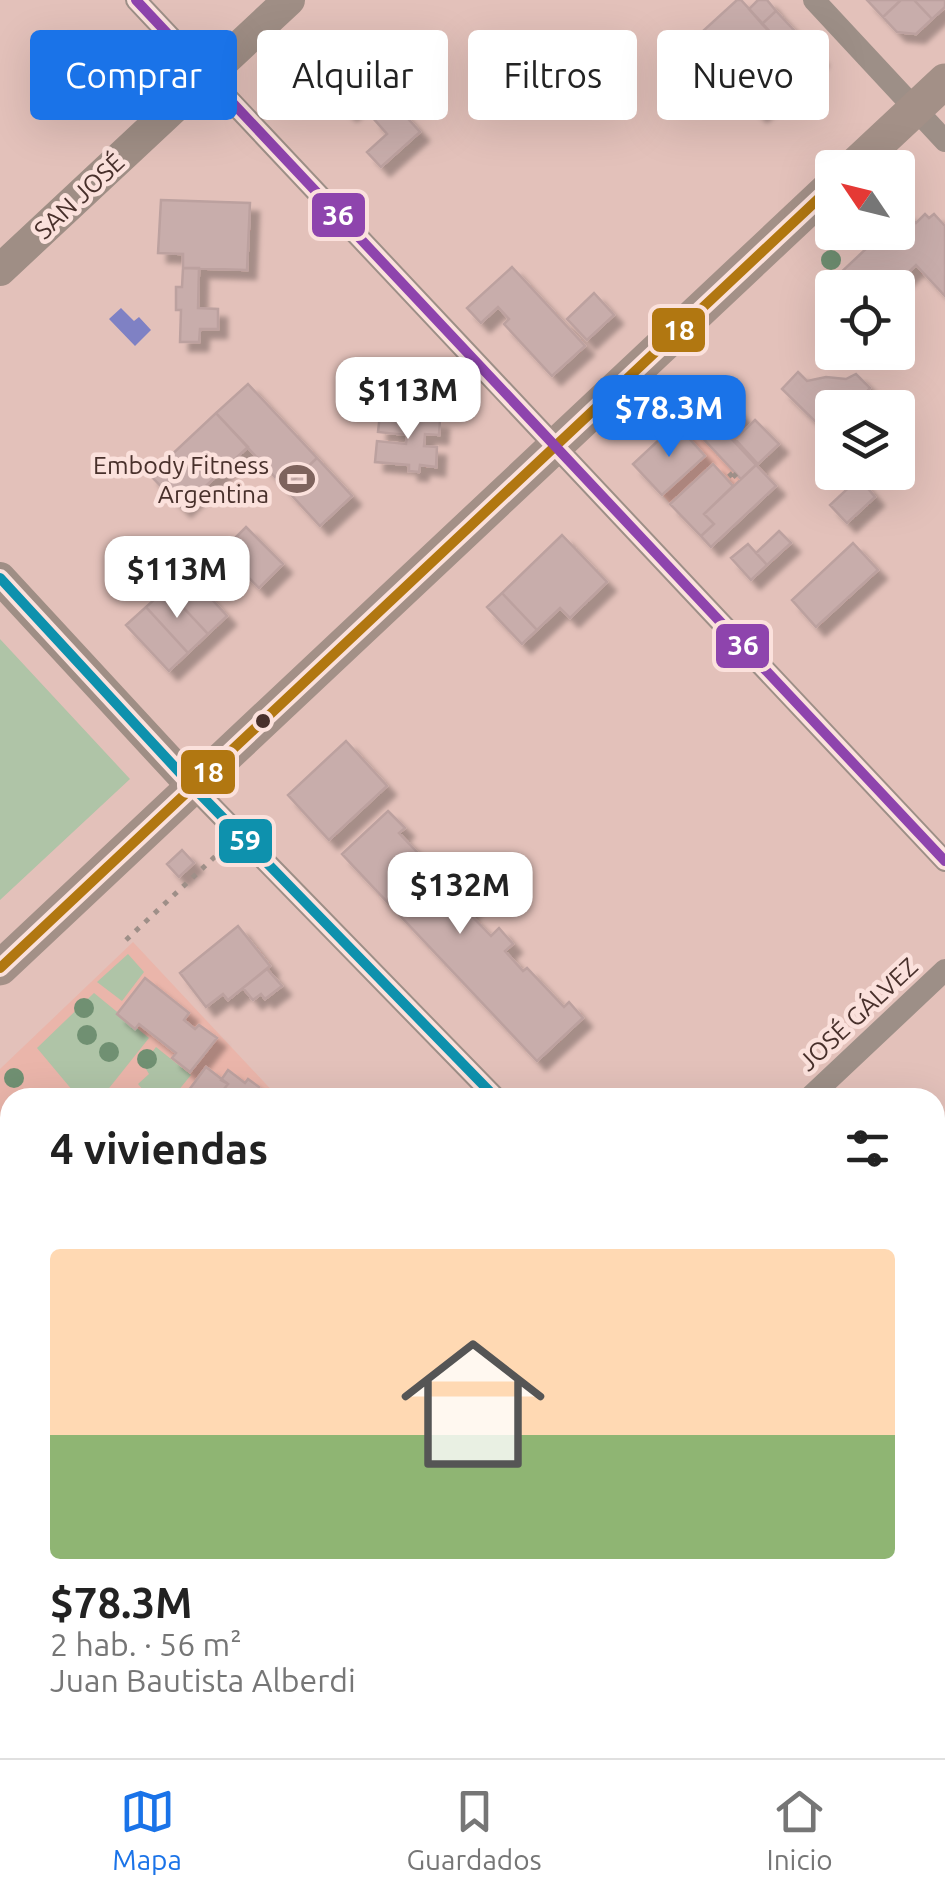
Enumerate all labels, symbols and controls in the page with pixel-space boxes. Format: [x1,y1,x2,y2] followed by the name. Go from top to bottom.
[30,30,237,120] chip: Comprar
[257,30,448,120] chip: Alquilar
[468,30,637,120] chip: Filtros
[657,30,829,120] chip: Nuevo
[29,148,129,244] street label: SAN JOSÉ
[815,150,915,250] north arrow
[815,150,915,490] map controls
[310,191,367,239] line badge: 36
[322,199,354,230] text: 36
[815,270,915,370] button: locate
[650,306,707,354] line badge: 18
[663,314,695,345] text: 18
[338,357,478,442] pin: $113M
[358,371,458,407] text: $113M
[588,375,750,460] pin: $78.3M
[615,389,723,425] text: $78.3M
[815,390,915,490] button: layers
[93,451,269,508] place label: Embody Fitness Argentina
[278,460,316,498] sports icon: Embody Fitness Argentina
[107,536,247,621] pin: $113M
[127,550,227,586] text: $113M
[714,622,771,670] line badge: 36
[727,629,759,660] text: 36
[253,711,273,731] unlabelled marker
[179,748,237,796] line badge: 18
[192,756,224,787] text: 18
[217,817,274,865] line badge: 59
[229,824,261,855] text: 59
[390,852,530,937] pin: $132M
[410,866,510,902] text: $132M
[793,952,923,1076] street label: JOSÉ GÁLVEZ
[840,1121,895,1176] icon: filters
[50,1125,268,1172] text: 4 viviendas
[383,1314,563,1494] icon: home
[50,1579,192,1626] text: $78.3M
[50,1626,242,1662] text: 2 hab. · 56 m²
[50,1662,356,1698] text: Juan Bautista Alberdi
[112,1784,182,1875] tab: Mapa
[407,1784,542,1875] tab: Guardados
[766,1784,833,1875] tab: Inicio

